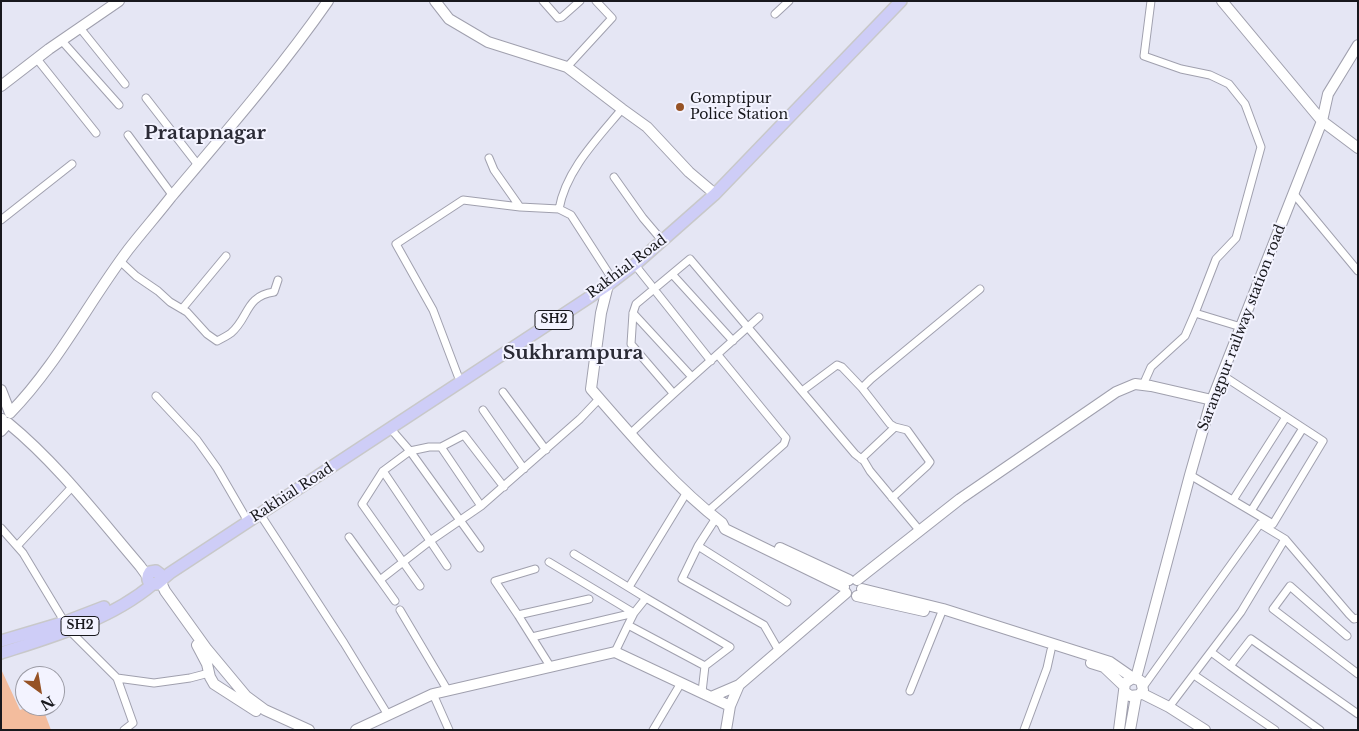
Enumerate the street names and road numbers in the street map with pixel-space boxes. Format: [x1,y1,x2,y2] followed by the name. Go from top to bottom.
[1195,222,1289,434] street label: Sarangpur railway station road
[584,232,670,302] street label: Rakhial Road
[535,310,573,330] road number: SH2
[247,460,337,526] street label: Rakhial Road
[61,616,99,636] road number: SH2

